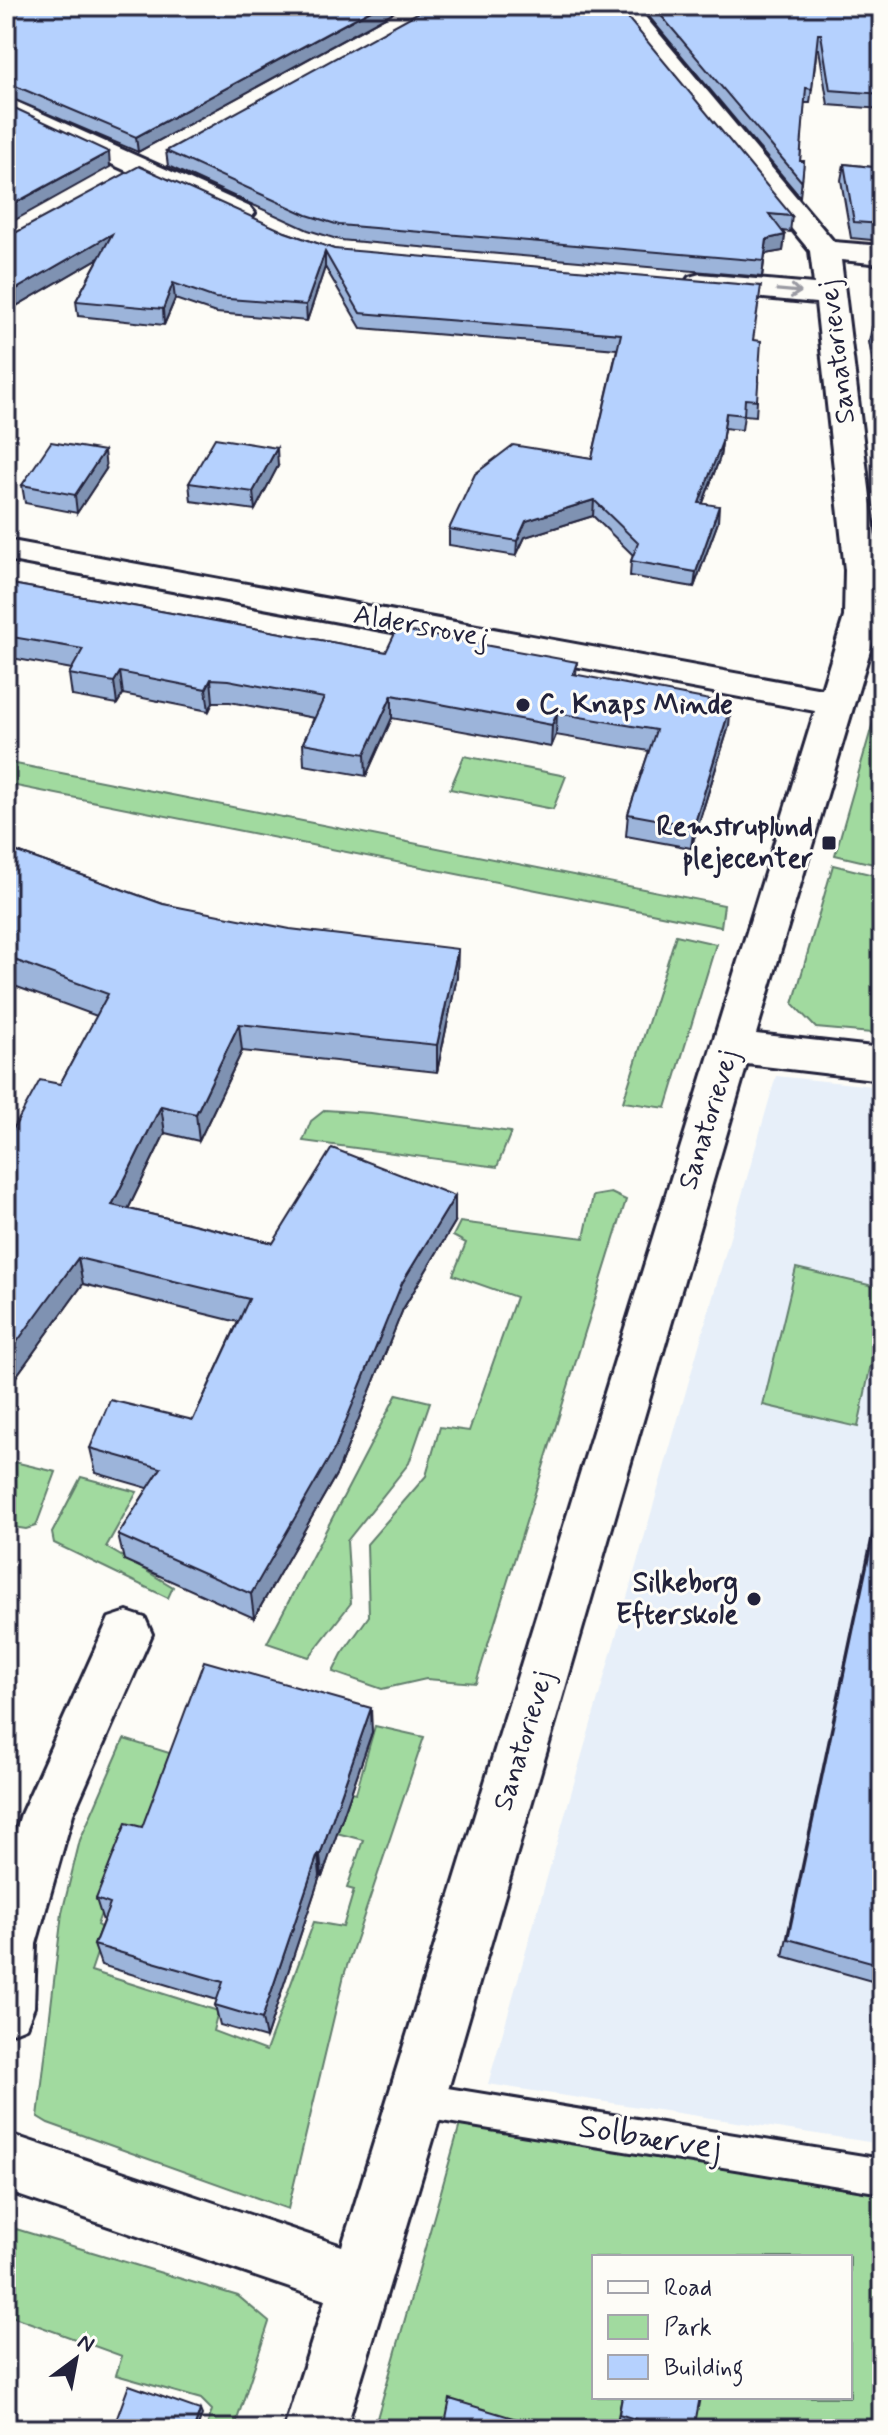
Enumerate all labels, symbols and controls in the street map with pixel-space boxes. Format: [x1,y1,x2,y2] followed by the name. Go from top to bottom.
[811,278,865,426] street label: Sanatorievej
[775,284,802,299] one-way arrow
[350,597,492,657] street label: Aldersrovej
[539,687,733,724] place label: C. Knaps Minde
[514,696,532,714] marker: C. Knaps Minde
[656,809,813,878] place label: Remstruplund plejecenter
[820,834,838,852] marker: Remstruplund plejecenter
[670,1045,748,1195] street label: Sanatorievej
[616,1565,738,1634] place label: Silkeborg Efterskole
[745,1590,763,1608] marker: Silkeborg Efterskole
[485,1666,563,1816] street label: Sanatorievej
[575,2104,725,2172] street label: Solbærvej
[592,2255,852,2399] legend
[664,2273,712,2304] text: Road
[664,2313,712,2344] text: Park
[36,2319,116,2399] north arrow
[72,2328,99,2359] text: N
[664,2353,744,2387] text: Building

